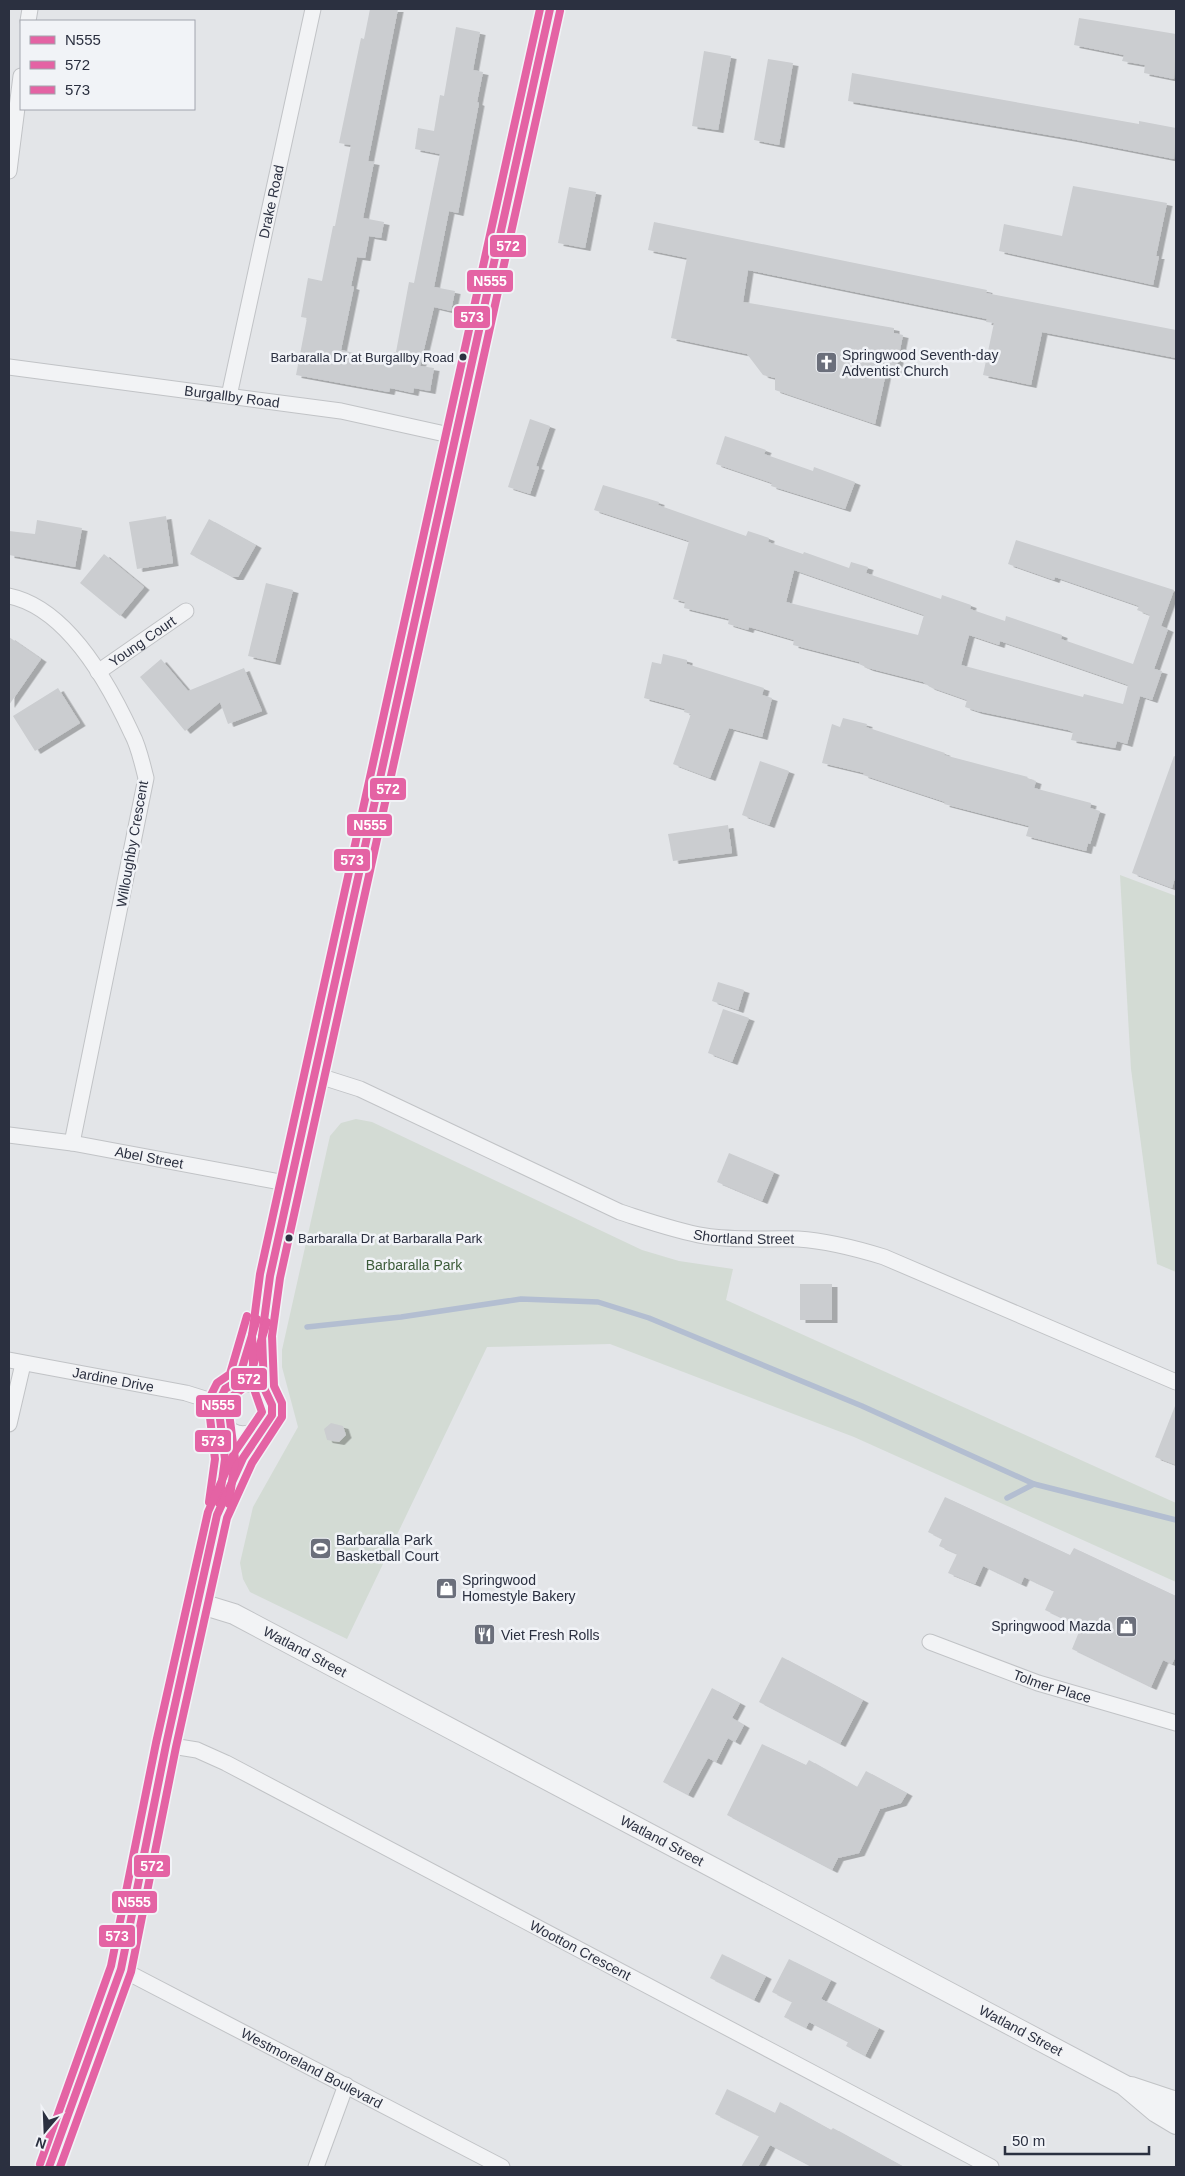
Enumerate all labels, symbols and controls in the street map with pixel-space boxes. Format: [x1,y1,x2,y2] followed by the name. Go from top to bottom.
[20,20,195,110] legend
[65,31,101,48] text: N555
[65,56,90,73] text: 572
[65,81,90,98] text: 573
[255,163,287,240] street label: Drake Road
[489,234,527,258] line badge: 572
[496,238,520,254] text: 572
[466,269,514,293] line badge: N555
[473,273,507,289] text: N555
[453,305,491,329] line badge: 573
[460,309,484,325] text: 573
[842,347,998,379] place label: Springwood Seventh-day Adventist Church
[270,350,454,365] place label: Barbaralla Dr at Burgallby Road
[814,351,838,375] church icon: Springwood Seventh-day Adventist Church
[458,352,468,362] marker: Barbaralla Dr at Burgallby Road
[183,382,281,411] street label: Burgallby Road
[106,613,179,670] street label: Young Court
[369,777,407,801] line badge: 572
[113,779,151,909] street label: Willoughby Crescent
[376,781,400,797] text: 572
[346,813,393,837] line badge: N555
[353,817,387,833] text: N555
[333,848,371,872] line badge: 573
[340,852,364,868] text: 573
[114,1143,185,1172] street label: Abel Street
[692,1226,795,1247] street label: Shortland Street
[298,1231,483,1246] place label: Barbaralla Dr at Barbaralla Park
[284,1233,294,1243] marker: Barbaralla Dr at Barbaralla Park
[366,1257,463,1273] park label: Barbaralla Park
[71,1364,155,1395] street label: Jardine Drive
[230,1367,268,1391] line badge: 572
[237,1371,261,1387] text: 572
[195,1394,242,1418] line badge: N555
[201,1397,235,1413] text: N555
[194,1429,232,1453] line badge: 573
[201,1433,225,1449] text: 573
[336,1532,439,1564] place label: Barbaralla Park Basketball Court
[308,1536,332,1560] sports icon: Barbaralla Park Basketball Court
[462,1572,576,1604] place label: Springwood Homestyle Bakery
[434,1576,458,1600] shop icon: Springwood Homestyle Bakery
[1115,1614,1139,1638] shop icon: Springwood Mazda
[991,1618,1111,1634] place label: Springwood Mazda
[261,1623,350,1680] street label: Watland Street
[473,1623,497,1647] restaurant icon: Viet Fresh Rolls
[501,1627,600,1643] place label: Viet Fresh Rolls
[1011,1666,1093,1706] street label: Tolmer Place
[618,1812,707,1869] street label: Watland Street
[133,1854,171,1878] line badge: 572
[140,1858,164,1874] text: 572
[111,1890,158,1914] line badge: N555
[117,1894,151,1910] text: N555
[527,1917,634,1983] street label: Wootton Crescent
[98,1924,136,1948] line badge: 573
[105,1928,129,1944] text: 573
[976,2002,1066,2059] street label: Watland Street
[238,2025,385,2111] street label: Westmoreland Boulevard
[20,2106,70,2156] north arrow
[1005,2124,1149,2156] scale bar
[1012,2132,1045,2149] text: 50 m
[33,2134,48,2153] text: N

